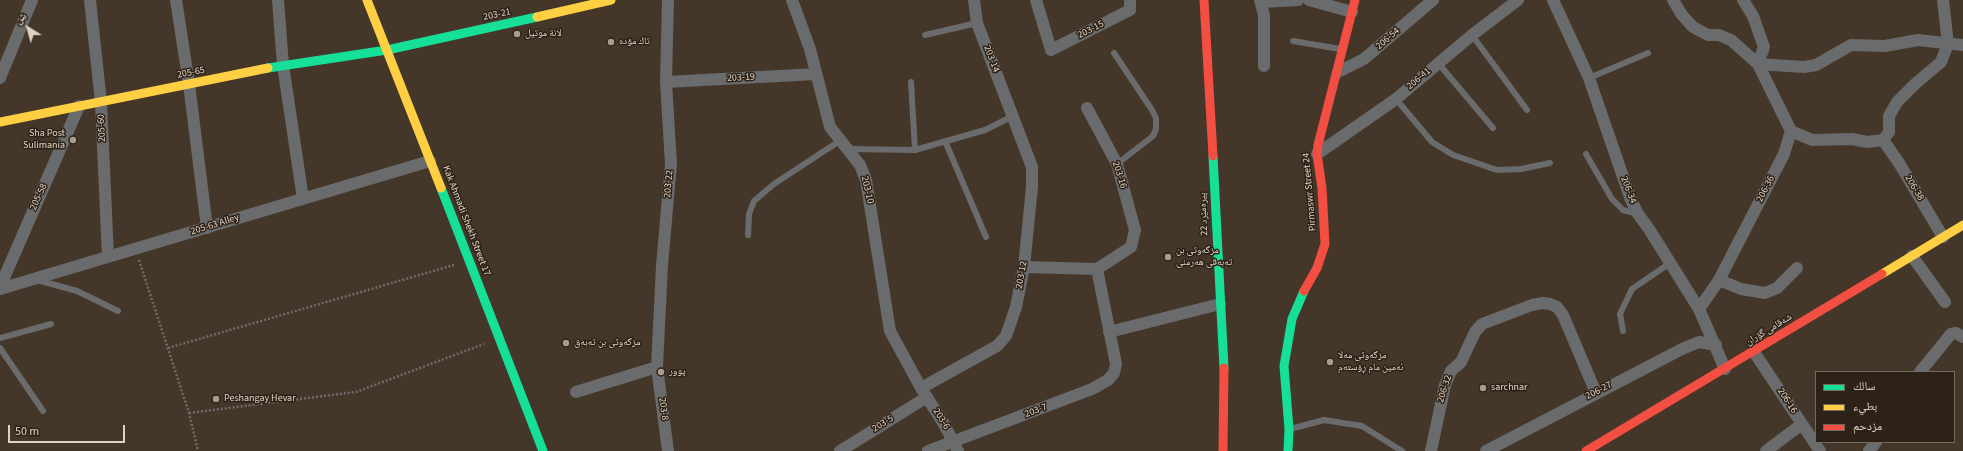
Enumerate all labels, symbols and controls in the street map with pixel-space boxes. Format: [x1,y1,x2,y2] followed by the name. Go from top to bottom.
[482,6,512,24] street label: 203-21
[8,8,48,48] north arrow
[11,9,30,28] text: ش
[1076,18,1106,42] street label: 203-15
[1374,25,1402,53] street label: 206-54
[525,28,562,40] place label: لانة موتيل
[512,29,522,39] marker: لانة موتيل
[619,36,650,48] place label: تاك مۆدە
[606,37,616,47] marker: تاك مۆدە
[980,44,1002,74] street label: 203-14
[176,64,206,82] street label: 205-65
[1404,65,1434,93] street label: 206-41
[727,71,755,85] street label: 203-19
[95,114,109,142] street label: 205-60
[23,128,65,152] place label: Sha Post Sulimania
[68,135,78,145] marker: Sha Post Sulimania
[1301,152,1319,232] street label: Pirmaswr Street 24
[1109,160,1129,190] street label: 203-16
[439,164,493,278] street label: Kak Ahmadi Shekh Street 17
[662,170,676,198] street label: 203-22
[1902,173,1926,203] street label: 206-38
[1754,174,1778,204] street label: 206-36
[858,175,876,205] street label: 203-10
[1617,175,1639,205] street label: 206-34
[28,182,50,212] street label: 205-58
[1197,192,1211,236] street label: 22 پیرەمێرد
[189,212,241,238] street label: 205-63 Alley
[1176,245,1232,268] place label: مزگەوتی بن تەبەقی هەرمنی
[1163,252,1173,262] marker: مزگەوتی بن تەبەقی هەرمنی
[1014,260,1030,290] street label: 203-12
[1744,311,1794,349] street label: شەقامی گۆران
[574,337,641,349] place label: مزگەوتی بن تەبەق
[561,338,571,348] marker: مزگەوتی بن تەبەق
[1338,350,1403,374] place label: مزگەوتی مەلا ئەمین مام ڕۆستەم
[1325,357,1335,367] marker: مزگەوتی مەلا ئەمین مام ڕۆستەم
[669,366,686,378] place label: پوور
[656,367,666,377] marker: پوور
[1815,371,1955,443] legend
[1435,374,1455,404] street label: 206-32
[1853,378,1875,395] text: سالك
[1584,379,1614,403] street label: 206-27
[1491,382,1528,394] place label: sarchnar
[1478,383,1488,393] marker: sarchnar
[1774,386,1800,416] street label: 206-16
[224,393,296,405] place label: Peshangay Hevar
[211,394,221,404] marker: Peshangay Hevar
[655,397,671,421] street label: 203-8
[1853,398,1877,415] text: بطيء
[1023,401,1049,421] street label: 203-7
[930,406,952,432] street label: 203-6
[870,413,896,435] street label: 203-5
[10,417,127,443] scale bar
[1853,418,1882,435] text: مزدحم
[15,423,39,440] text: 50 m

